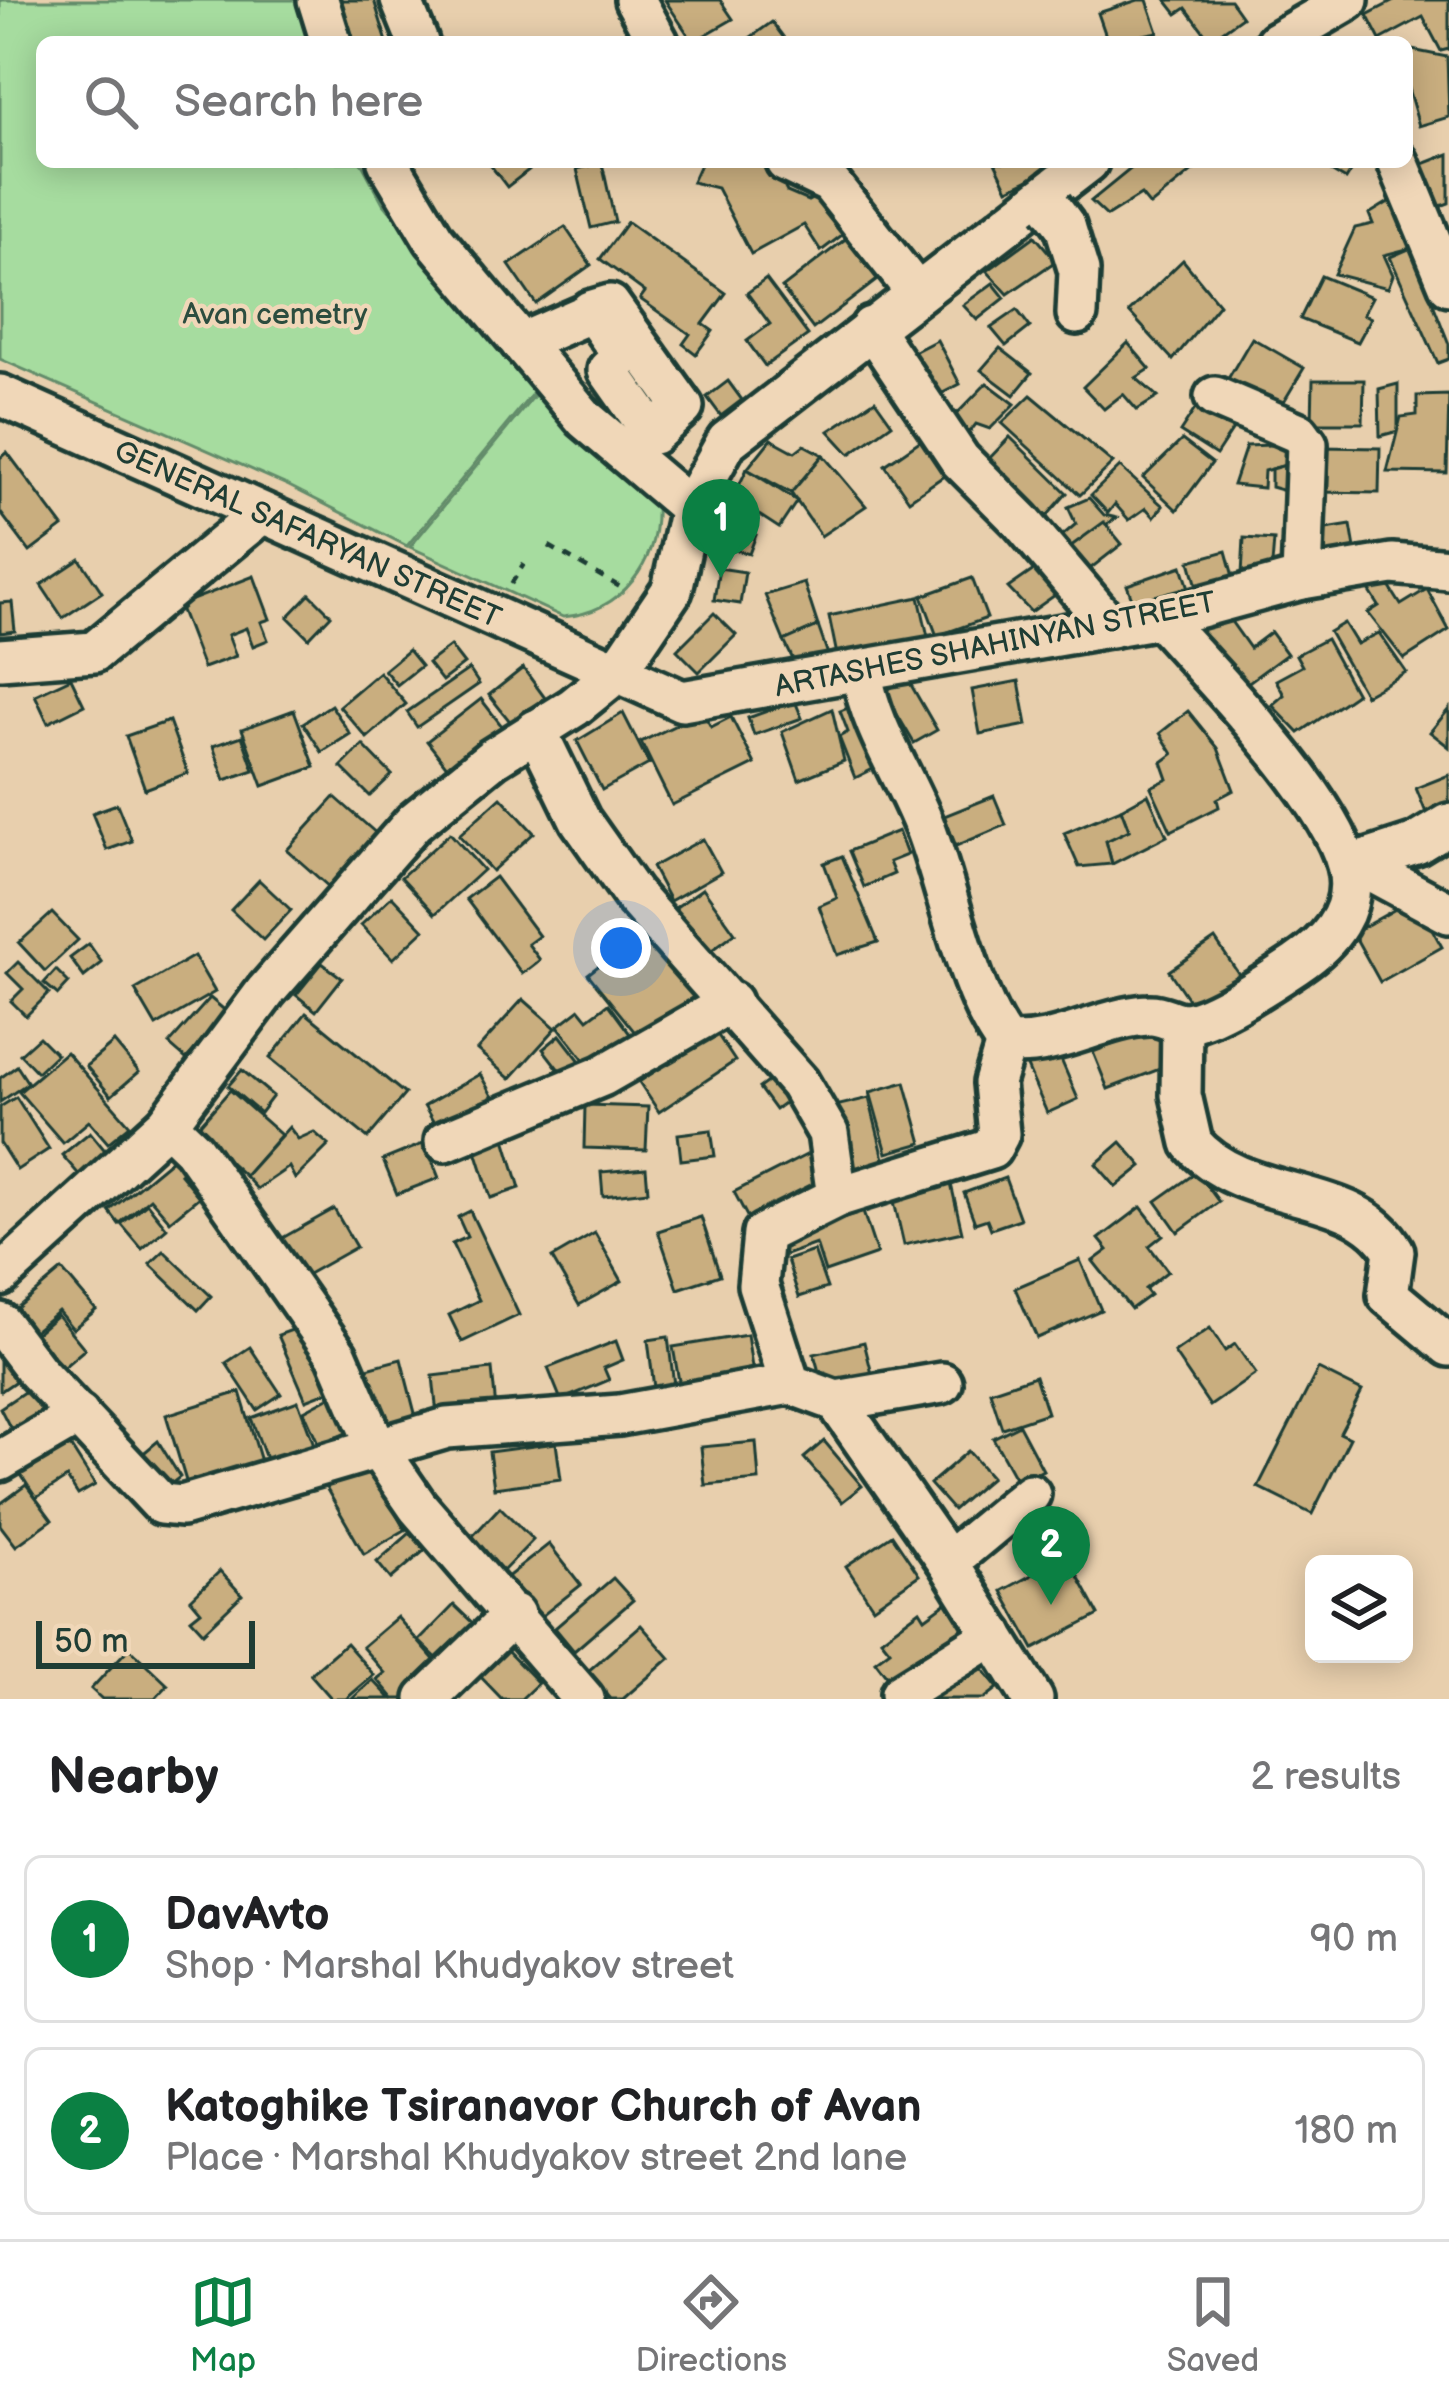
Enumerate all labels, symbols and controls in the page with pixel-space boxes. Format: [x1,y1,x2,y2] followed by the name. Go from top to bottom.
[36,36,1413,168] search box
[78,69,144,135] icon: search
[174,75,423,130] text: Search here
[182,297,368,333] park label: Avan cemetry
[109,433,507,637] street label: GENERAL SAFARYAN STREET
[682,479,760,578] pin: 1
[772,585,1219,705] street label: ARTASHES SHAHINYAN STREET
[591,918,651,978] your location
[1012,1506,1090,1605] pin: 2
[1305,1555,1413,1663] map controls
[1305,1555,1413,1663] button: layers
[36,1615,255,1668] scale bar
[54,1622,129,1662] text: 50 m
[48,1747,219,1808] text: Nearby
[1250,1754,1401,1801] text: 2 results
[165,1888,330,1943] text: DavAvto
[82,1916,98,1963] text: 1
[1310,1916,1398,1963] text: 90 m
[165,1943,734,1990] text: Shop · Marshal Khudyakov street
[165,2080,922,2135] text: Katoghike Tsiranavor Church of Avan
[78,2108,102,2155] text: 2
[1294,2108,1398,2155] text: 180 m
[165,2135,907,2182] text: Place · Marshal Khudyakov street 2nd lane
[190,2269,256,2381] tab: Map
[635,2269,787,2381] tab: Directions
[1167,2269,1259,2381] tab: Saved

